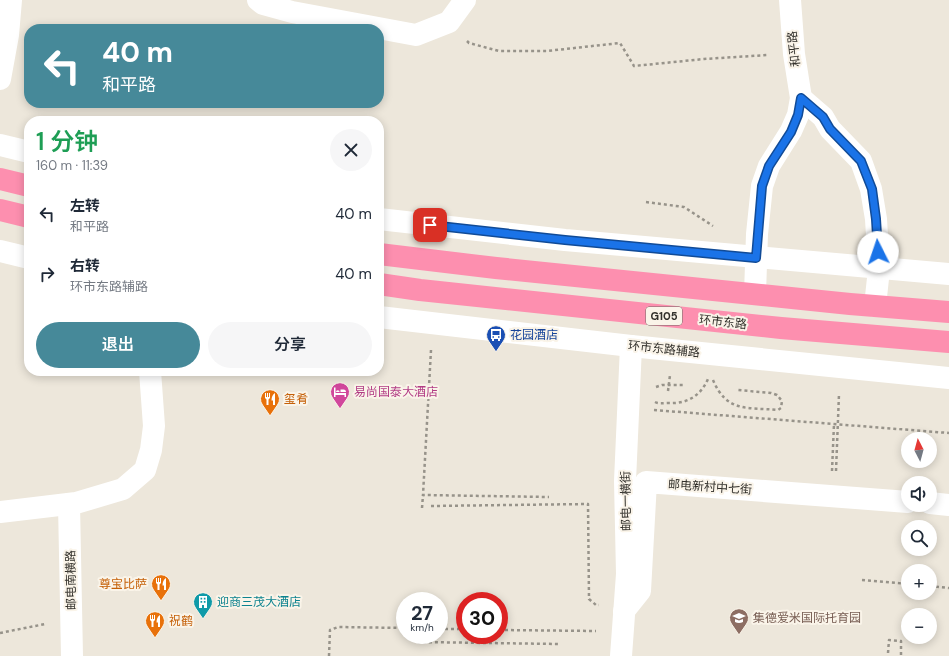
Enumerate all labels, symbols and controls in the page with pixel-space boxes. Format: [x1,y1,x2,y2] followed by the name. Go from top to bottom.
[784,30,804,68] street label: 和平路
[102,34,173,71] text: 40 m
[36,40,88,92] icon: left
[102,73,156,97] text: 和平路
[36,126,98,157] text: 1 分钟
[330,129,372,171] button: close
[36,157,108,174] text: 160 m · 11:39
[70,196,100,216] text: 左转
[36,203,58,225] icon: left
[335,204,372,224] text: 40 m
[413,208,447,242] pin
[419,214,441,236] icon: arrive
[70,218,109,235] text: 和平路
[857,231,899,273] position arrow
[70,256,100,276] text: 右转
[36,263,58,285] icon: right
[335,264,372,284] text: 40 m
[70,278,148,295] text: 环市东路辅路
[646,307,682,325] road number: G105
[698,312,748,332] street label: 环市东路
[36,322,200,368] button: 退出
[208,322,372,368] button: 分享
[485,324,507,352] bus stop icon: 花园酒店
[510,327,558,343] place label: 花园酒店
[627,337,701,361] street label: 环市东路辅路
[329,381,351,409] hotel icon: 易尚国泰大酒店
[354,384,438,400] place label: 易尚国泰大酒店
[259,388,281,416] restaurant icon: 玺肴
[284,391,308,407] place label: 玺肴
[901,432,937,468] north arrow
[901,432,937,644] map controls
[617,471,635,531] street label: 邮电一横街
[668,476,752,498] street label: 邮电新村中七街
[901,476,937,512] button: sound
[901,520,937,556] button: search
[62,550,80,610] street label: 邮电南横路
[901,564,937,600] button: +
[150,573,172,601] restaurant icon: 尊宝比萨
[99,576,147,592] place label: 尊宝比萨
[192,591,214,619] building icon: 迎商三茂大酒店
[456,592,508,644] speed limit sign: 30
[217,594,301,610] place label: 迎商三茂大酒店
[411,600,433,626] text: 27
[728,607,750,635] school or university icon: 集德爱米国际托育园
[901,608,937,644] button: −
[144,610,166,638] restaurant icon: 祝鹤
[753,610,861,626] place label: 集德爱米国际托育园
[169,613,193,629] place label: 祝鹤
[410,621,434,634] text: km/h

